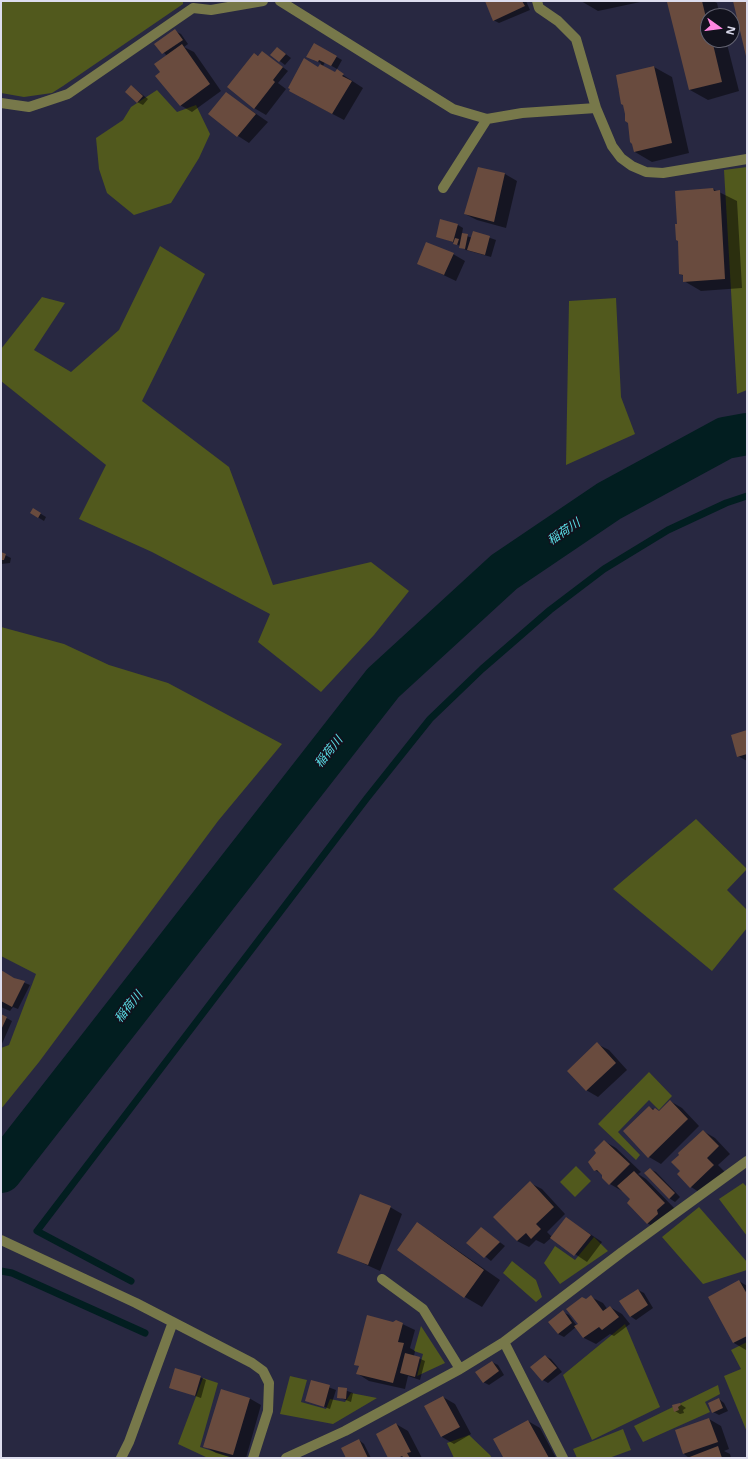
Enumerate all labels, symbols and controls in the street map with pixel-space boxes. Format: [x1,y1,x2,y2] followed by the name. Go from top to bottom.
[700,8,740,48] north arrow
[723,25,740,37] text: N
[545,516,583,548] water label: 稲荷川
[312,733,346,771] water label: 稲荷川
[112,988,146,1026] water label: 稲荷川

